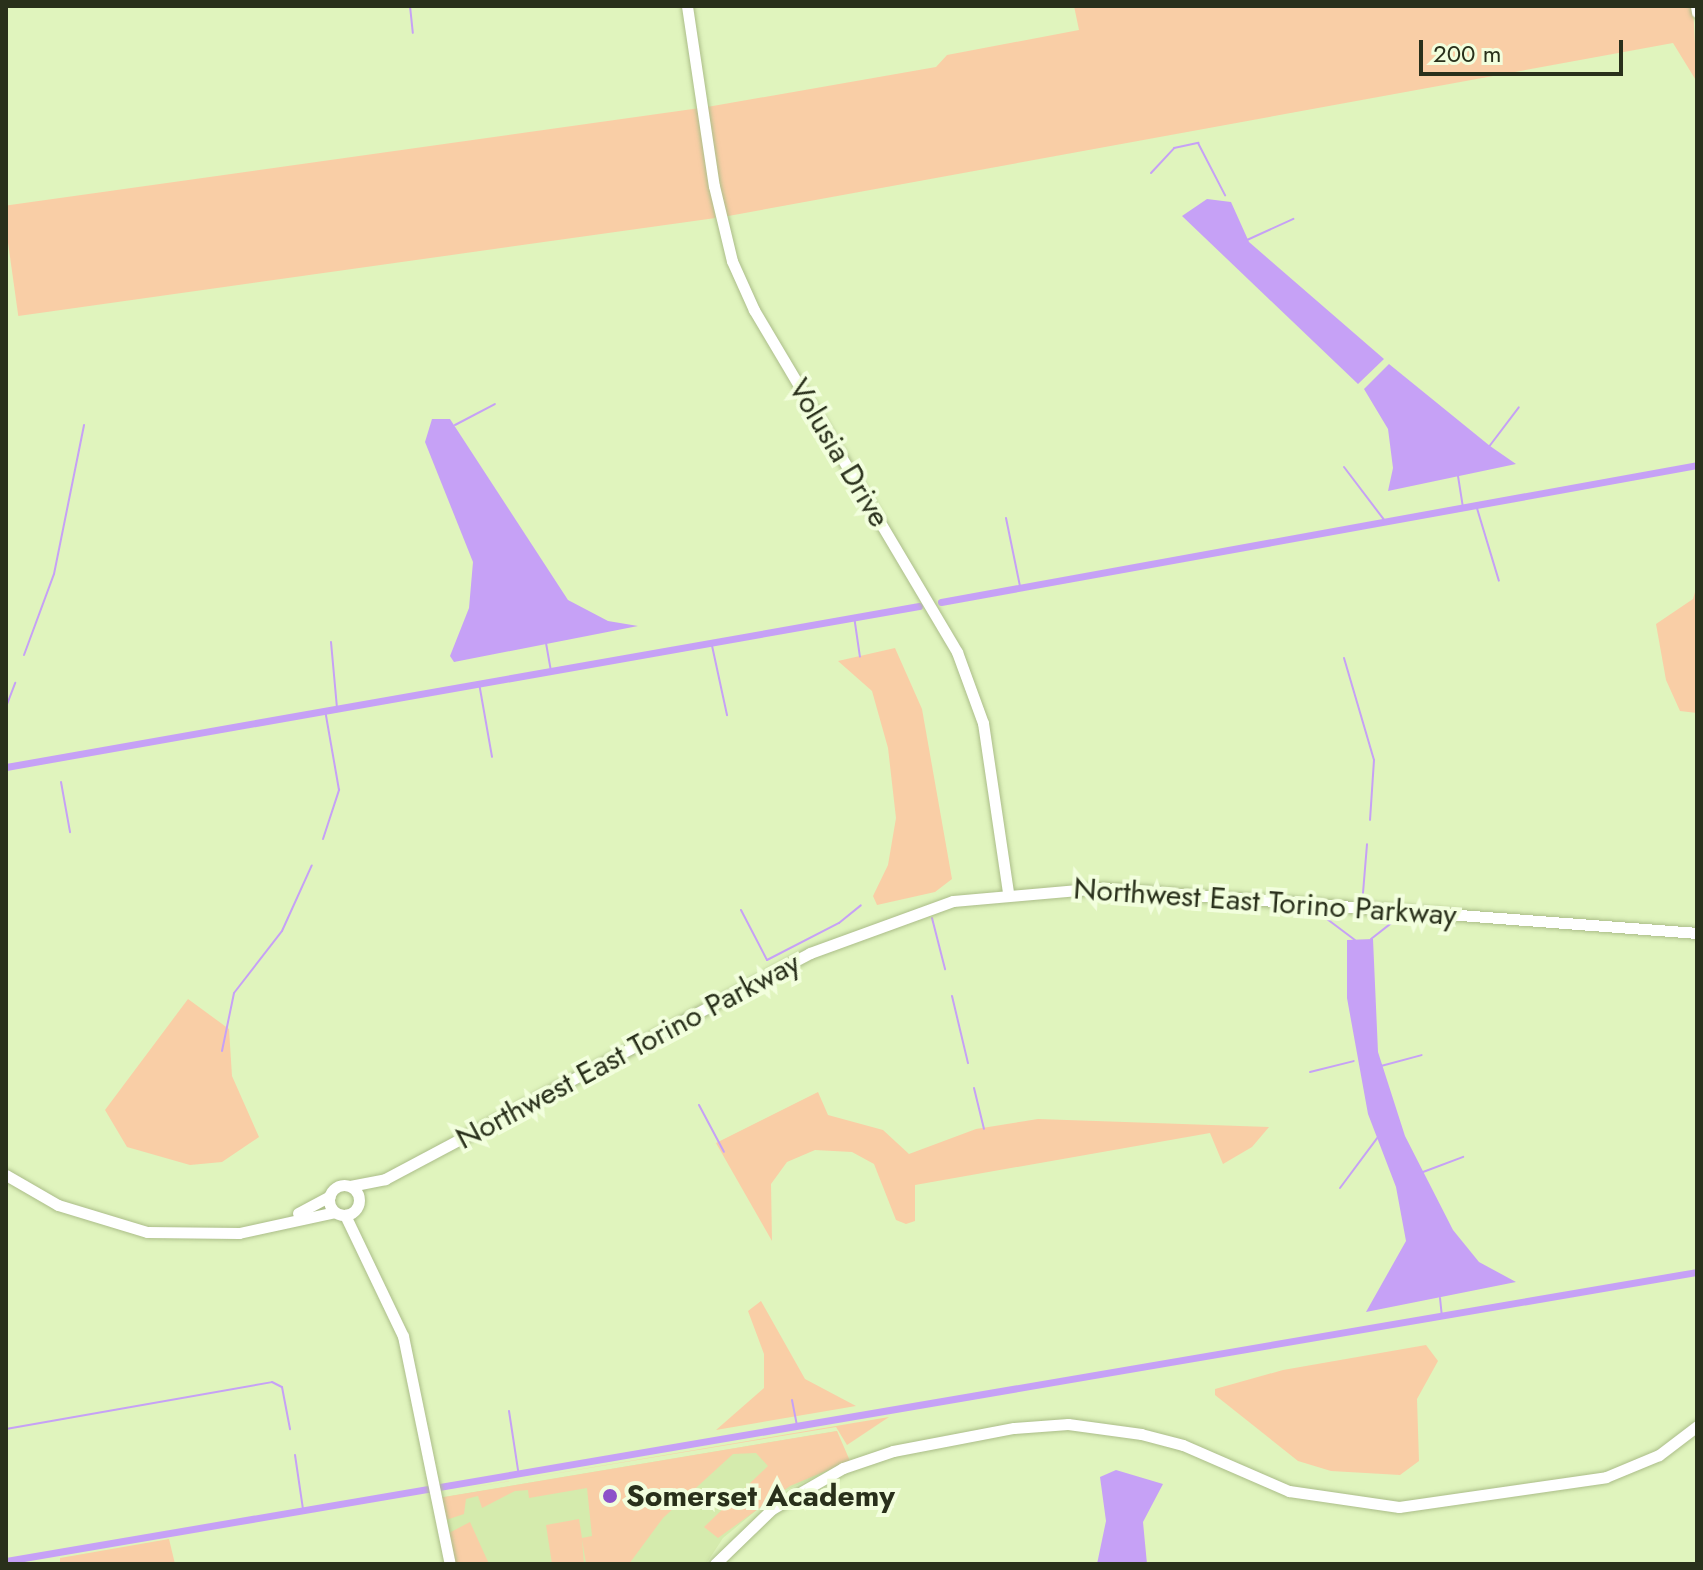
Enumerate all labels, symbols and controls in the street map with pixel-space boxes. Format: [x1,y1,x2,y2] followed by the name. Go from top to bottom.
[1423,24,1627,74] scale bar
[1433,36,1501,71] text: 200 m
[781,372,897,534] street label: Volusia Drive
[1072,871,1458,933] street label: Northwest East Torino Parkway
[450,945,806,1157] street label: Northwest East Torino Parkway
[626,1478,895,1514] place label: Somerset Academy
[601,1487,619,1505] marker: Somerset Academy

